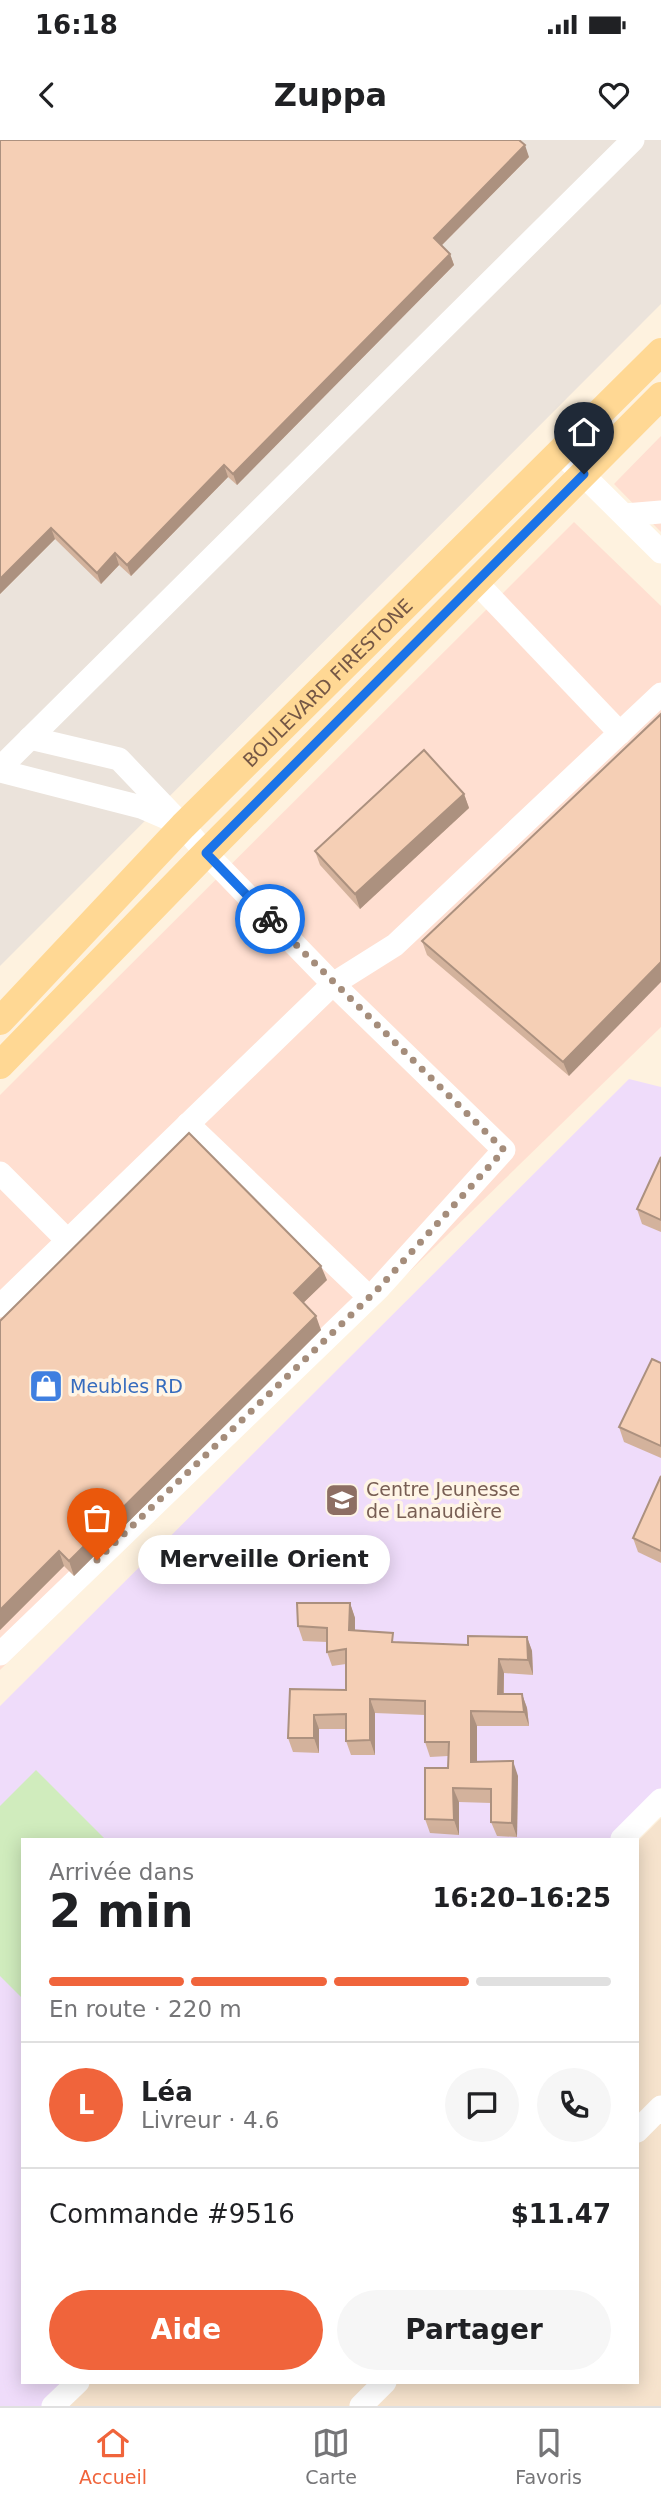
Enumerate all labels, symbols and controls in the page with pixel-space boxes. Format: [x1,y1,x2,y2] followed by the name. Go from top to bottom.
[35,10,118,40] text: 16:18
[28,76,66,114] icon: back
[274,76,387,114] text: Zuppa
[595,76,633,114] icon: heart
[554,402,614,474] pin
[565,413,603,451] icon: home
[238,594,417,771] street label: BOULEVARD FIRESTONE
[235,884,305,954] courier
[251,900,289,938] icon: bike
[27,1367,65,1405] shop icon: Meubles RD
[70,1375,183,1397] place label: Meubles RD
[366,1478,520,1522] place label: Centre Jeunesse de Lanaudière
[323,1481,361,1519] school or university icon: Centre Jeunesse de Lanaudière
[67,1488,127,1560] pin
[78,1499,116,1537] icon: bag
[139,1536,391,1584] callout: Merveille Orient
[159,1546,369,1572] text: Merveille Orient
[49,1859,194,1885] text: Arrivée dans
[432,1883,611,1913] text: 16:20–16:25
[49,1884,193,1938] text: 2 min
[49,1996,242,2022] text: En route · 220 m
[445,2068,519,2142] button: chat
[537,2068,611,2142] button: phone
[141,2077,193,2107] text: Léa
[78,2090,94,2120] text: L
[141,2107,279,2133] text: Livreur · 4.6
[49,2199,295,2229] text: Commande #9516
[511,2199,611,2229] text: $11.47
[49,2290,323,2370] button: Aide
[337,2290,611,2370] button: Partager
[79,2424,147,2488] tab: Accueil
[305,2424,357,2488] tab: Carte
[515,2424,582,2488] tab: Favoris

